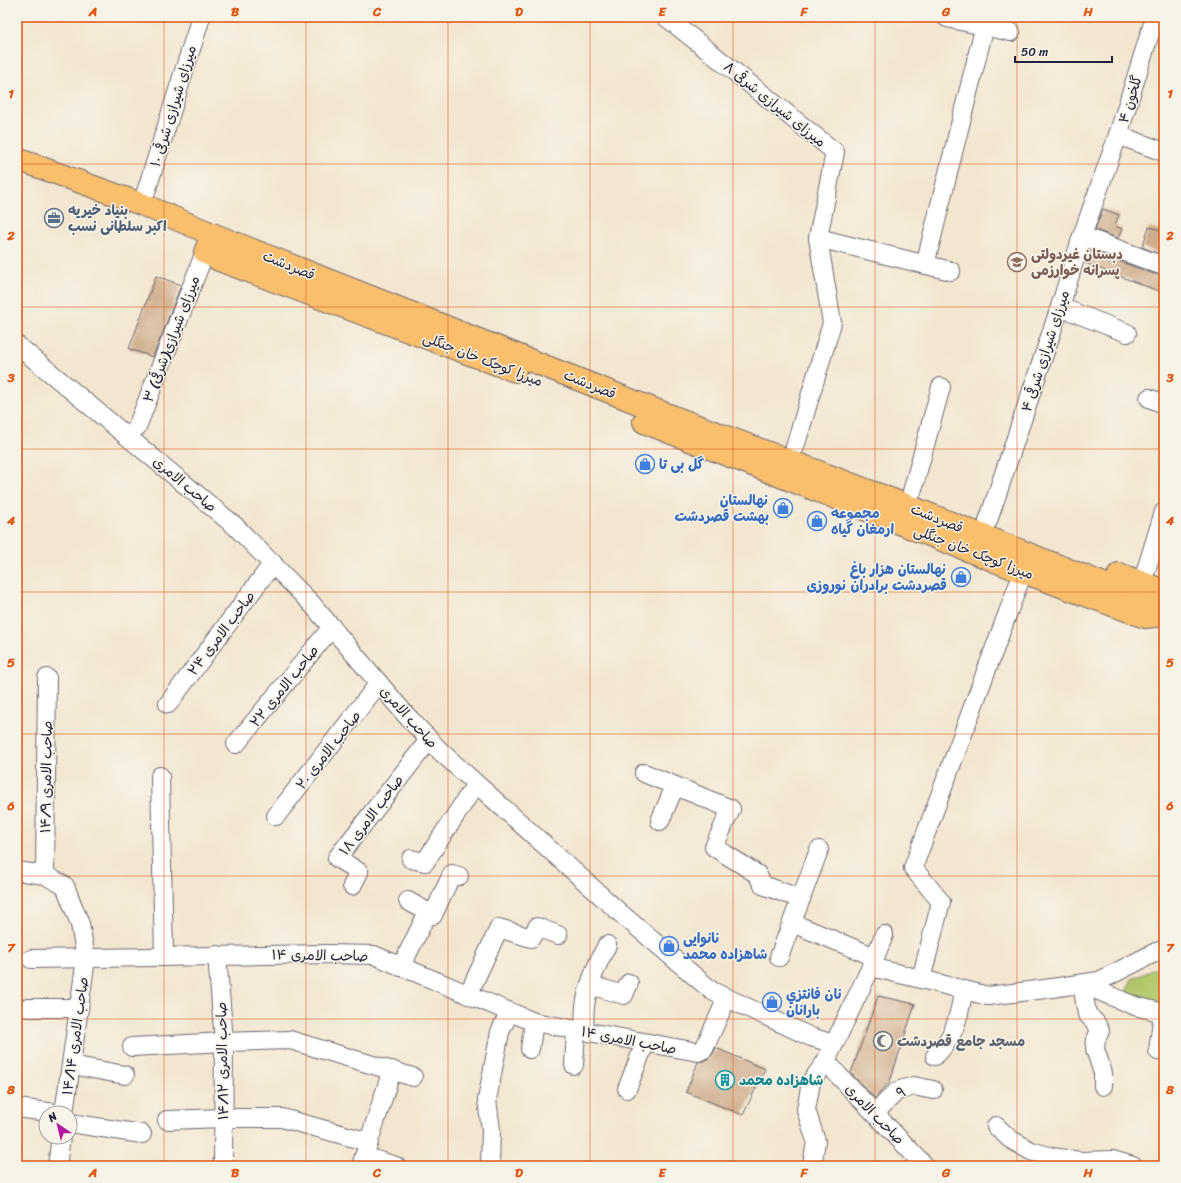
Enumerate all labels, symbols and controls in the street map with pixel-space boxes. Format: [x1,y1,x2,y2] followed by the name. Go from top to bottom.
[88,0,97,23] text: A
[231,0,240,23] text: B
[372,0,382,23] text: C
[515,0,523,23] text: D
[658,0,667,23] text: E
[799,0,808,23] text: F
[941,0,951,23] text: G
[1082,0,1093,23] text: H
[1015,38,1112,64] scale bar
[1021,41,1048,63] text: 50 m
[143,42,204,170] street label: ۱۰ میرزای شیرازی شرقی
[718,55,832,154] street label: ۸ میرزای شیرازی شرقی
[1111,72,1150,126] street label: ۴ گلخون
[8,82,14,105] text: 1
[1167,82,1173,105] text: 1
[68,198,167,239] place label: بنیاد خیریه اکبر سلطانی نسب
[43,207,65,229] office icon: بنیاد خیریه اکبر سلطانی نسب
[6,224,15,247] text: 2
[1165,224,1174,247] text: 2
[1031,242,1123,283] place label: دبستان غیردولتی پسرانه خوارزمی
[259,244,319,287] street label: قصردشت
[1006,251,1028,273] school or university icon: دبستان غیردولتی پسرانه خوارزمی
[136,272,207,406] street label: ۳ میرزای شیرازی(شرقی)
[1014,287,1077,415] street label: ۴ میرزای شیرازی شرقی
[419,325,546,394] street label: میرزا کوچک خان جنگلی
[560,363,620,406] street label: قصردشت
[6,366,15,389] text: 3
[1165,366,1174,389] text: 3
[147,450,222,519] street label: صاحب الامری
[659,452,705,477] place label: گل بی تا
[634,453,656,475] shop icon: گل بی تا
[674,488,769,529] place label: نهالستان بهشت قصردشت
[772,497,794,519] shop icon: نهالستان بهشت قصردشت
[907,497,967,540] street label: قصردشت
[831,501,894,542] place label: مجموعه ارمغان گیاه
[6,509,16,532] text: 4
[1165,509,1175,532] text: 4
[806,510,828,532] shop icon: مجموعه ارمغان گیاه
[910,518,1037,587] street label: میرزا کوچک خان جنگلی
[806,557,947,598] place label: نهالستان هزار باغ قصردشت برادران نوروزی
[950,566,972,588] shop icon: نهالستان هزار باغ قصردشت برادران نوروزی
[181,585,262,681] street label: ۲۴ صاحب الامری
[243,640,326,733] street label: ۲۲ صاحب الامری
[7,651,15,674] text: 5
[1166,651,1174,674] text: 5
[373,680,444,755] street label: صاحب الامری
[289,705,368,796] street label: ۲۰ صاحب الامری
[33,721,60,833] street label: ۱۴/۹ صاحب الامری
[333,769,410,861] street label: ۱۸ صاحب الامری
[6,794,15,817] text: 6
[1165,794,1174,817] text: 6
[683,926,767,967] place label: نانوایی شاهزاده محمد
[658,935,680,957] shop icon: نانوایی شاهزاده محمد
[7,936,16,959] text: 7
[1166,936,1175,959] text: 7
[271,942,369,969] street label: ۱۴ صاحب الامری
[55,975,96,1097] street label: ۱۴/۱۴ صاحب الامری
[786,982,842,1023] place label: نان فانتزي بارانان
[761,991,783,1013] shop icon: نان فانتزي بارانان
[209,1002,236,1120] street label: ۱۴/۱۲ صاحب الامری
[579,1019,679,1062] street label: ۱۴ صاحب الامری
[897,1029,1025,1054] place label: مسجد جامع قصردشت
[872,1030,894,1052] mosque icon: مسجد جامع قصردشت
[739,1068,823,1093] place label: شاهزاده محمد
[714,1069,736,1091] building icon: شاهزاده محمد
[6,1078,15,1101] text: 8
[839,1078,911,1151] street label: صاحب الامری
[1165,1078,1174,1101] text: 8
[892,1079,911,1106] street label: ۹
[38,1105,78,1145] north arrow
[43,1107,61,1128] text: N
[88,1161,97,1183] text: A
[231,1161,240,1183] text: B
[372,1161,382,1183] text: C
[515,1161,523,1183] text: D
[658,1161,667,1183] text: E
[799,1161,808,1183] text: F
[941,1161,951,1183] text: G
[1082,1161,1093,1183] text: H

